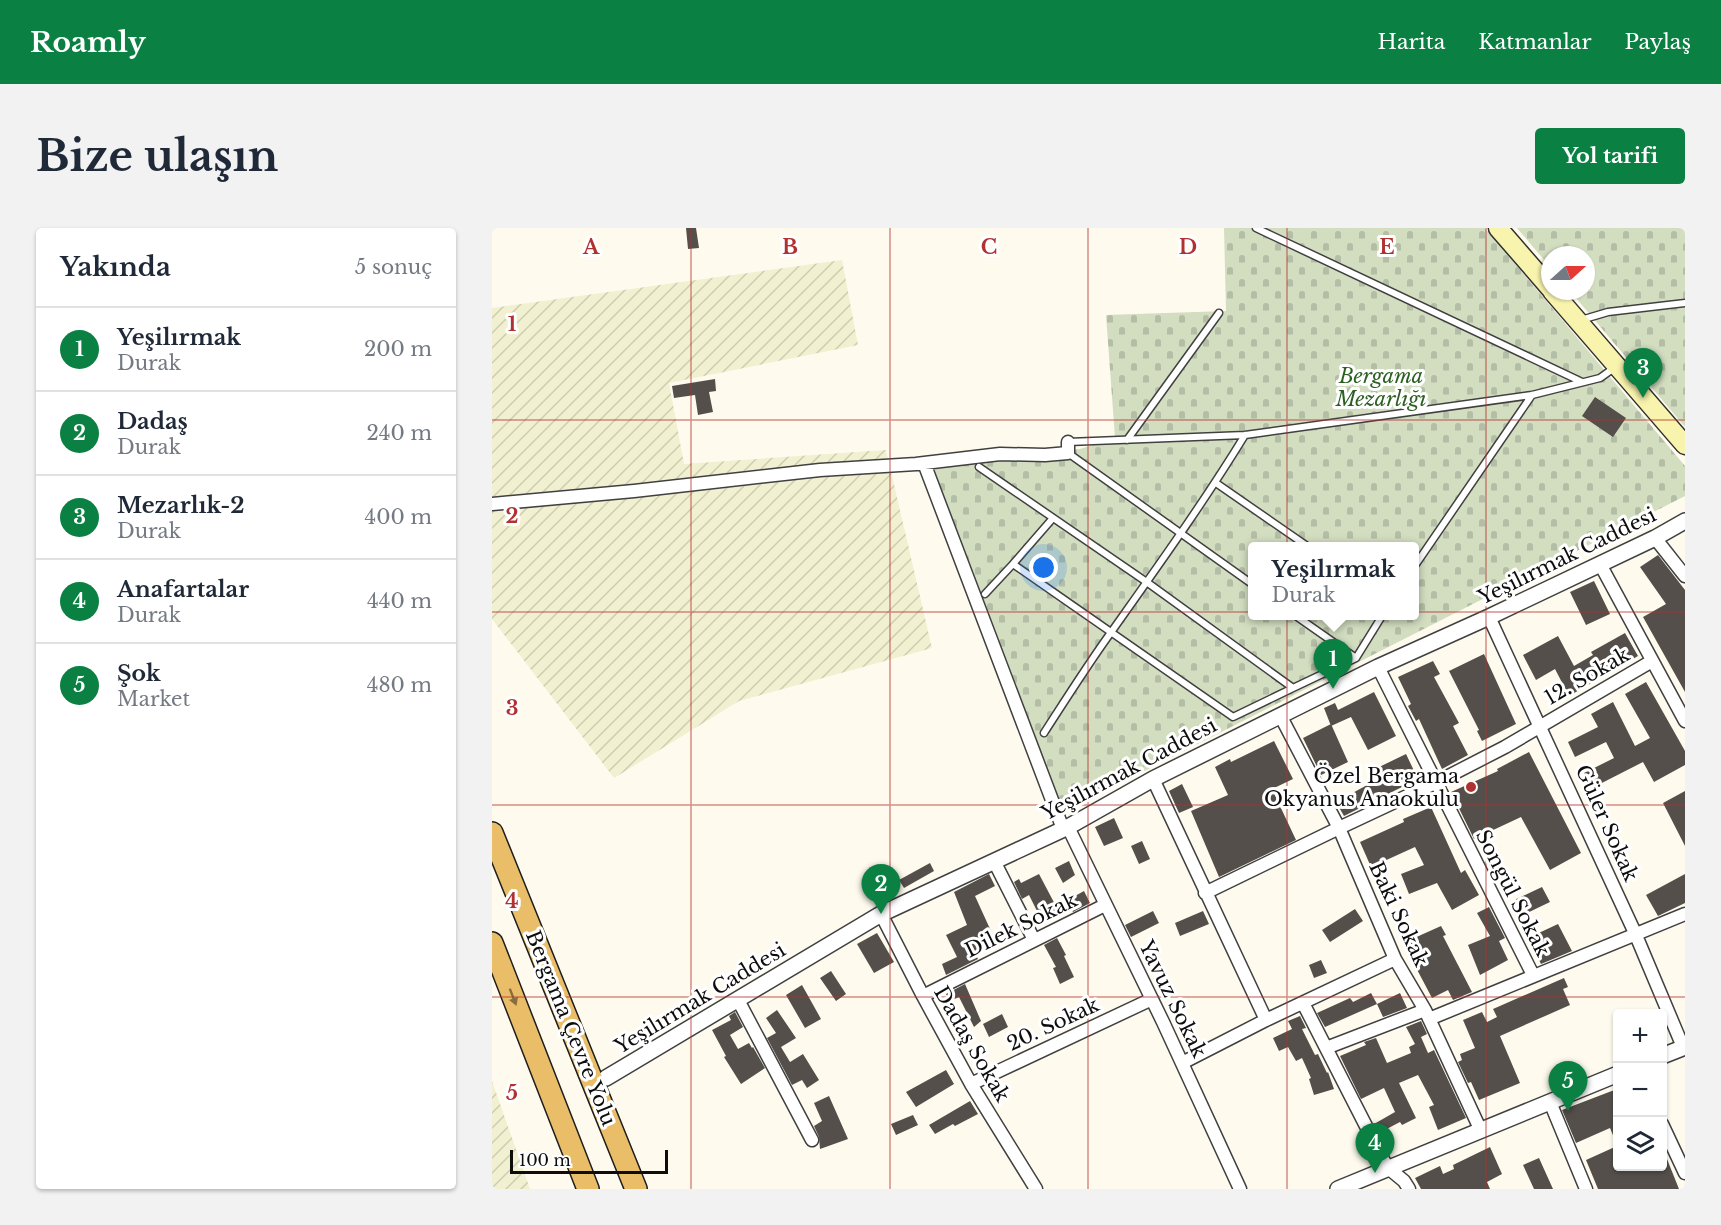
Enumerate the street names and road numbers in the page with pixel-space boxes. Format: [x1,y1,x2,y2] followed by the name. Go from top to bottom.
[1473,502,1660,610] street label: Yeşilırmak Caddesi
[1540,642,1634,710] street label: 12. Sokak
[1037,713,1221,826] street label: Yeşilırmak Caddesi
[1571,761,1644,886] street label: Güler Sokak
[1471,826,1556,961] street label: Songül Sokak
[1364,858,1434,971] street label: Baki Sokak
[961,887,1082,963] street label: Dilek Sokak
[521,927,621,1129] street label: Bergama Çevre Yolu
[1134,936,1212,1062] street label: Yavuz Sokak
[610,937,790,1059] street label: Yeşilırmak Caddesi
[929,982,1015,1107] street label: Dadaş Sokak
[1003,992,1104,1056] street label: 20. Sokak

